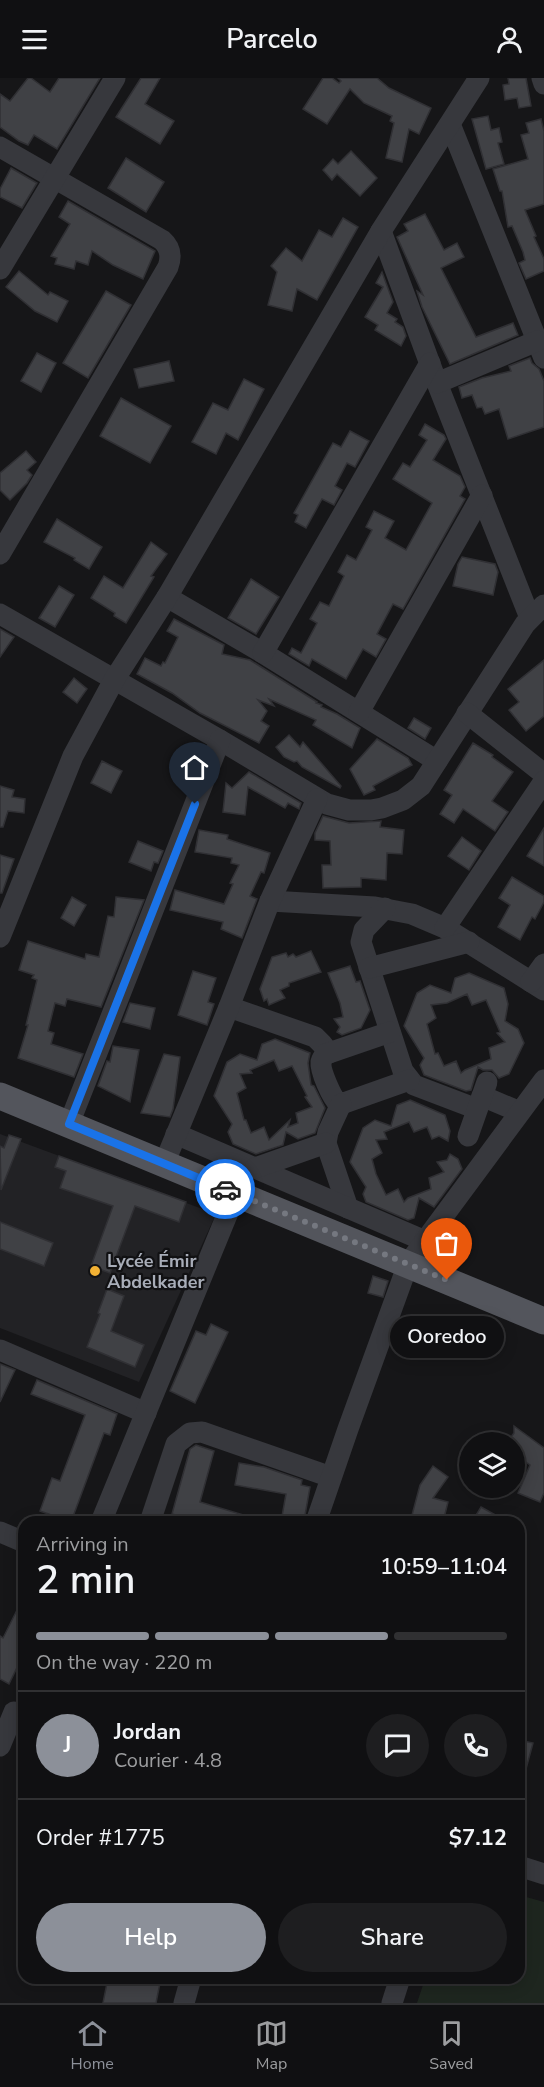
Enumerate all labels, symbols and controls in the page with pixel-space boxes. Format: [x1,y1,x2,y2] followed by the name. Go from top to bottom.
[226,21,318,58] text: Parcelo
[18,23,51,56] icon: menu
[493,23,526,56] icon: person
[169,742,220,804] pin
[178,751,211,784] icon: home
[195,1159,255,1219] courier
[209,1173,242,1206] icon: car
[421,1218,472,1280] pin
[430,1227,463,1260] icon: bag
[107,1249,205,1294] place label: Lycée Émir Abdelkader
[88,1264,102,1278] marker: Lycée Émir Abdelkader
[390,1316,504,1358] callout: Ooredoo
[407,1323,487,1350] text: Ooredoo
[459,1432,525,1498] map controls
[459,1432,525,1498] button: layers
[36,1531,129,1558] text: Arriving in
[380,1552,507,1582] text: 10:59–11:04
[36,1554,135,1607] text: 2 min
[36,1649,212,1676] text: On the way · 220 m
[366,1714,429,1777] button: chat
[444,1714,507,1777] button: phone
[114,1717,181,1747] text: Jordan
[64,1730,71,1760] text: J
[114,1747,222,1774] text: Courier · 4.8
[36,1823,165,1853] text: Order #1775
[449,1823,507,1853] text: $7.12
[36,1903,266,1972] button: Help
[278,1903,507,1972] button: Share
[71,2017,114,2075] tab: Home
[255,2017,288,2075] tab: Map
[429,2017,473,2075] tab: Saved

